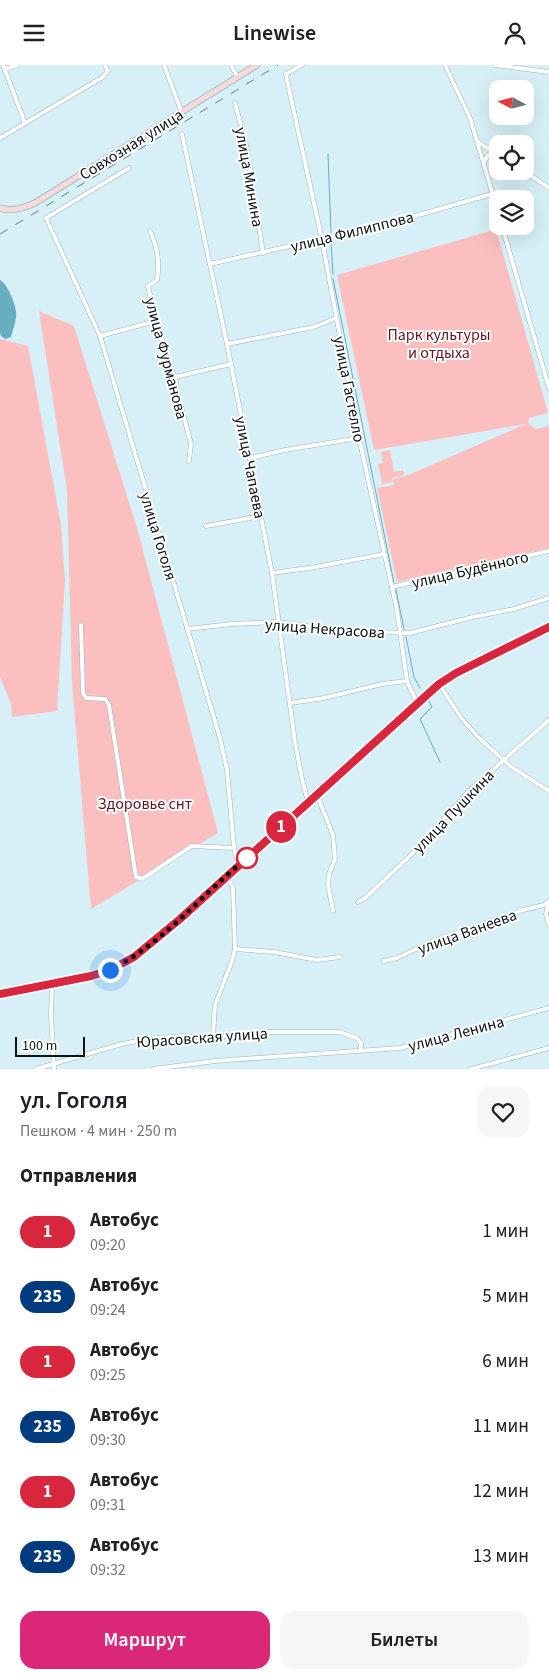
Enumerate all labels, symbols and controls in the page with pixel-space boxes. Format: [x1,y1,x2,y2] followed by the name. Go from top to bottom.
[233,17,316,49] text: Linewise
[20,19,48,47] icon: menu
[501,19,529,47] icon: person
[489,80,534,125] north arrow
[489,80,534,235] map controls
[75,104,188,186] street label: Совхозная улица
[229,126,269,229] street label: улица Минина
[489,135,534,180] button: locate
[489,190,534,235] button: layers
[288,206,416,258] street label: улица Филиппова
[139,295,193,422] street label: улица Фурманова
[387,324,491,364] park label: Парк культуры и отдыха
[328,334,370,444] street label: улица Гастелло
[229,414,271,520] street label: улица Чапаева
[134,489,182,583] street label: улица Гоголя
[410,546,531,594] street label: улица Будённого
[264,614,386,644] street label: улица Некрасова
[408,765,499,859] street label: улица Пушкина
[98,793,192,815] park label: Здоровье снт
[265,811,297,843] line badge: 1
[276,814,286,839] text: 1
[236,847,258,869] unlabelled marker
[415,904,520,960] street label: улица Ванеева
[98,958,123,983] your location
[406,1011,507,1057] street label: улица Ленина
[136,1022,268,1054] street label: Юрасовская улица
[15,1034,85,1057] scale bar
[22,1036,57,1056] text: 100 m
[20,1083,128,1118] text: ул. Гоголя
[477,1086,529,1138] button: heart
[20,1120,177,1142] text: Пешком · 4 мин · 250 m
[20,1163,137,1190] text: Отправления
[90,1207,159,1234] text: Автобус
[482,1218,529,1245] text: 1 мин
[43,1219,52,1244] text: 1
[90,1234,126,1256] text: 09:20
[90,1272,159,1299] text: Автобус
[482,1283,529,1310] text: 5 мин
[33,1284,62,1309] text: 235
[90,1299,126,1321] text: 09:24
[90,1337,159,1364] text: Автобус
[482,1348,529,1375] text: 6 мин
[43,1349,52,1374] text: 1
[90,1364,126,1386] text: 09:25
[90,1402,159,1429] text: Автобус
[473,1413,529,1440] text: 11 мин
[33,1414,62,1439] text: 235
[90,1429,126,1451] text: 09:30
[90,1467,159,1494] text: Автобус
[473,1478,529,1505] text: 12 мин
[43,1479,52,1504] text: 1
[90,1494,126,1516] text: 09:31
[90,1532,159,1559] text: Автобус
[473,1543,529,1570] text: 13 мин
[33,1544,62,1569] text: 235
[90,1559,126,1581] text: 09:32
[20,1611,270,1669] button: Маршрут
[280,1611,529,1669] button: Билеты

